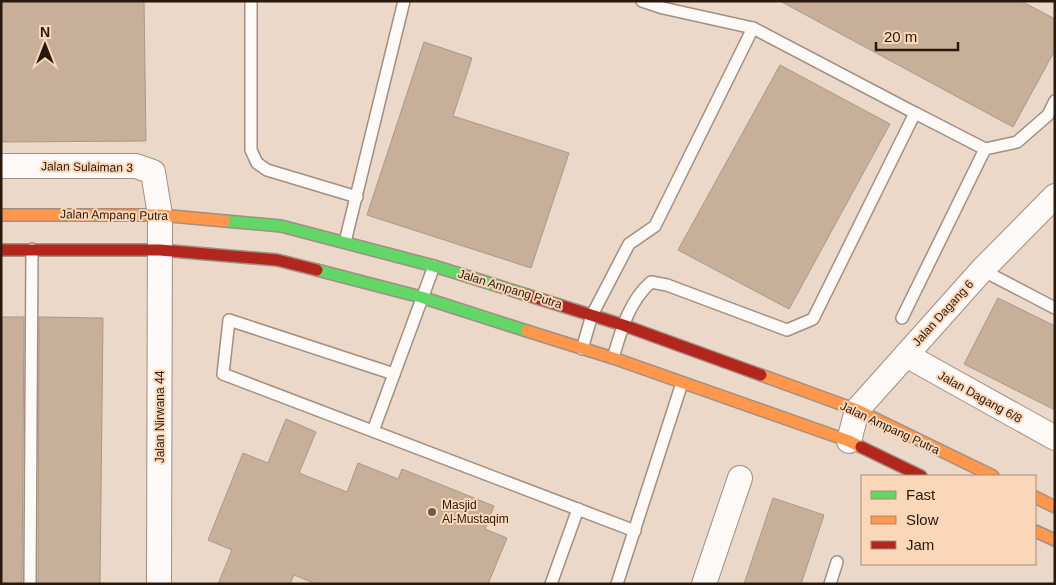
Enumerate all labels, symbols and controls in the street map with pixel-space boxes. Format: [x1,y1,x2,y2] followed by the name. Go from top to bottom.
[20,20,70,70] north arrow
[876,20,958,52] scale bar
[40,24,50,40] text: N
[884,28,917,45] text: 20 m
[41,159,133,175] street label: Jalan Sulaiman 3
[60,207,168,223] street label: Jalan Ampang Putra
[456,267,564,312] street label: Jalan Ampang Putra
[910,277,977,349] street label: Jalan Dagang 6
[935,368,1025,426] street label: Jalan Dagang 6/8
[153,370,167,463] street label: Jalan Nirwana 44
[838,399,942,457] street label: Jalan Ampang Putra
[861,475,1036,565] legend
[906,486,936,503] text: Fast
[442,498,509,526] place label: Masjid Al-Mustaqim
[426,506,438,518] marker: Masjid Al-Mustaqim
[906,511,939,528] text: Slow
[906,536,934,553] text: Jam

